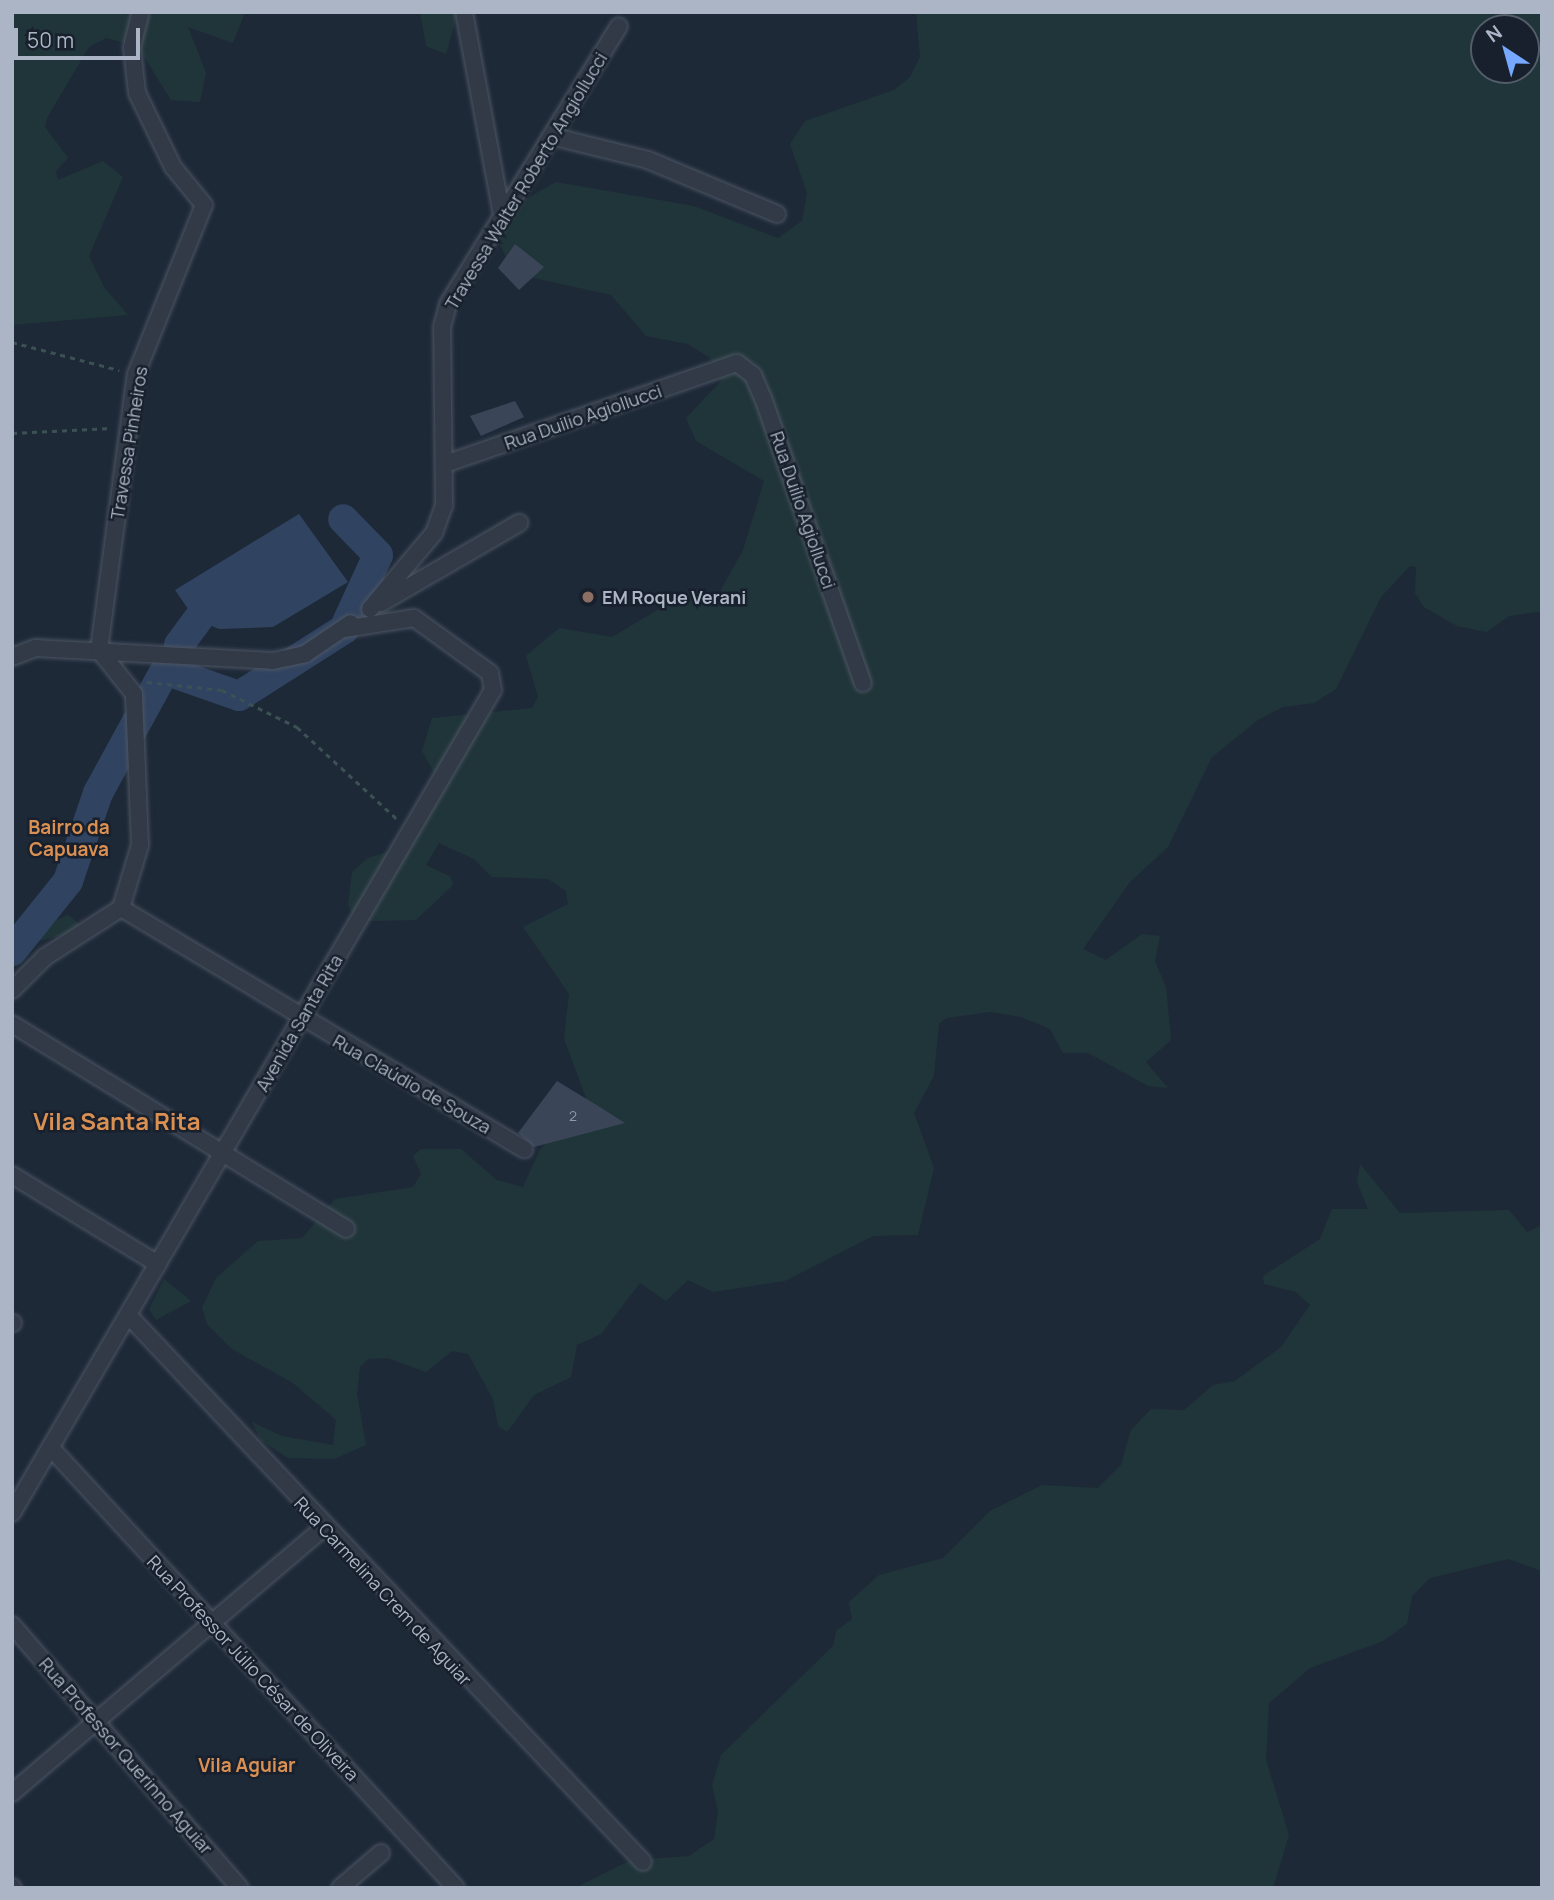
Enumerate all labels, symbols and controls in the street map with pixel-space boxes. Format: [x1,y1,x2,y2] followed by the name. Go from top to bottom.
[18,14,144,58] scale bar
[1470,14,1540,84] north arrow
[1481,19,1507,48] text: N
[27,26,74,54] text: 50 m
[440,49,612,313] street label: Travessa Walter Roberto Angiollucci
[106,365,152,521] street label: Travessa Pinheiros
[502,380,664,454] street label: Rua Duilio Agiollucci
[766,429,840,591] street label: Rua Duílio Agiollucci
[602,586,746,608] place label: EM Roque Verani
[580,589,596,605] marker: EM Roque Verani
[28,817,110,861] district label: Bairro da Capuava
[251,951,347,1095] street label: Avenida Santa Rita
[329,1030,495,1138] street label: Rua Claúdio de Souza
[33,1107,201,1135] district label: Vila Santa Rita
[569,1108,577,1124] house number: 2
[290,1492,476,1690] street label: Rua Carmelina Crem de Aguiar
[143,1551,363,1785] street label: Rua Professor Júlio César de Oliveira
[35,1653,217,1859] street label: Rua Professor Querinno Aguiar
[198,1755,296,1777] district label: Vila Aguiar

